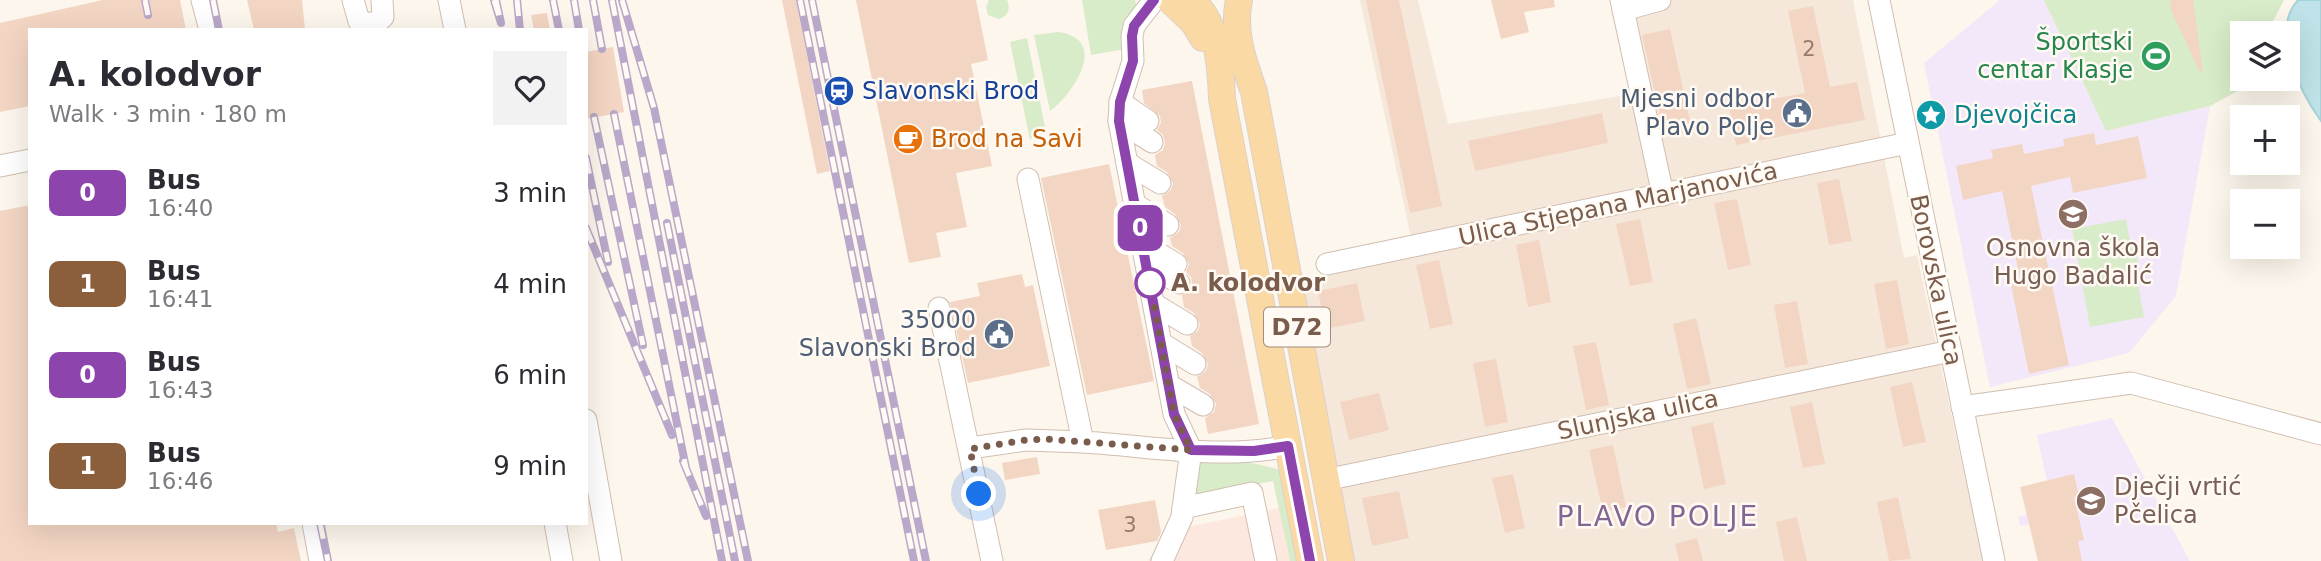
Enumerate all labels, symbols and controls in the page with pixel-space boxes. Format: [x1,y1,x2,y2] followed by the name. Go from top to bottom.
[2230,21,2300,259] map controls
[2230,21,2300,91] button: layers
[1977,26,2133,84] place label: Športski centar Klasje
[1802,37,1816,61] house number: 2
[2139,39,2173,73] sports icon: Športski centar Klasje
[493,51,567,125] button: heart
[49,55,261,94] text: A. kolodvor
[822,74,856,108] station icon: Slavonski Brod
[862,77,1039,105] place label: Slavonski Brod
[1620,85,1774,141] place label: Mjesni odbor Plavo Polje
[1780,96,1814,130] public building icon: Mjesni odbor Plavo Polje
[1914,98,1948,132] place icon: Djevojčica
[49,101,287,127] text: Walk · 3 min · 180 m
[1954,101,2077,129] place label: Djevojčica
[2230,105,2300,175] button: +
[891,122,925,156] cafe icon: Brod na Savi
[931,125,1083,153] place label: Brod na Savi
[1456,156,1780,252] street label: Ulica Stjepana Marjanovića
[147,165,201,195] text: Bus
[493,178,567,208] text: 3 min
[79,179,96,207] text: 0
[2230,189,2300,259] button: −
[1904,192,1968,368] street label: Borovska ulica
[147,195,213,221] text: 16:40
[2056,197,2090,231] school or university icon: Osnovna škola Hugo Badalić
[1117,205,1163,251] line badge: 0
[1132,214,1148,242] text: 0
[1986,234,2160,290] place label: Osnovna škola Hugo Badalić
[147,256,201,286] text: Bus
[1135,268,1165,298] marker: A. kolodvor
[493,269,567,299] text: 4 min
[1171,269,1325,297] place label: A. kolodvor
[79,270,96,298] text: 1
[147,286,213,312] text: 16:41
[799,306,976,362] place label: 35000 Slavonski Brod
[1264,308,1330,346] road number: D72
[982,317,1016,351] public building icon: 35000 Slavonski Brod
[147,347,201,377] text: Bus
[493,360,567,390] text: 6 min
[79,361,96,389] text: 0
[147,377,213,403] text: 16:43
[1555,384,1721,446] street label: Slunjska ulica
[147,438,201,468] text: Bus
[493,451,567,481] text: 9 min
[79,452,96,480] text: 1
[147,468,213,494] text: 16:46
[2114,473,2241,529] place label: Dječji vrtić Pčelica
[961,476,996,511] your location
[2074,484,2108,518] school or university icon: Dječji vrtić Pčelica
[1557,500,1759,533] district label: PLAVO POLJE
[1123,513,1137,537] house number: 3

